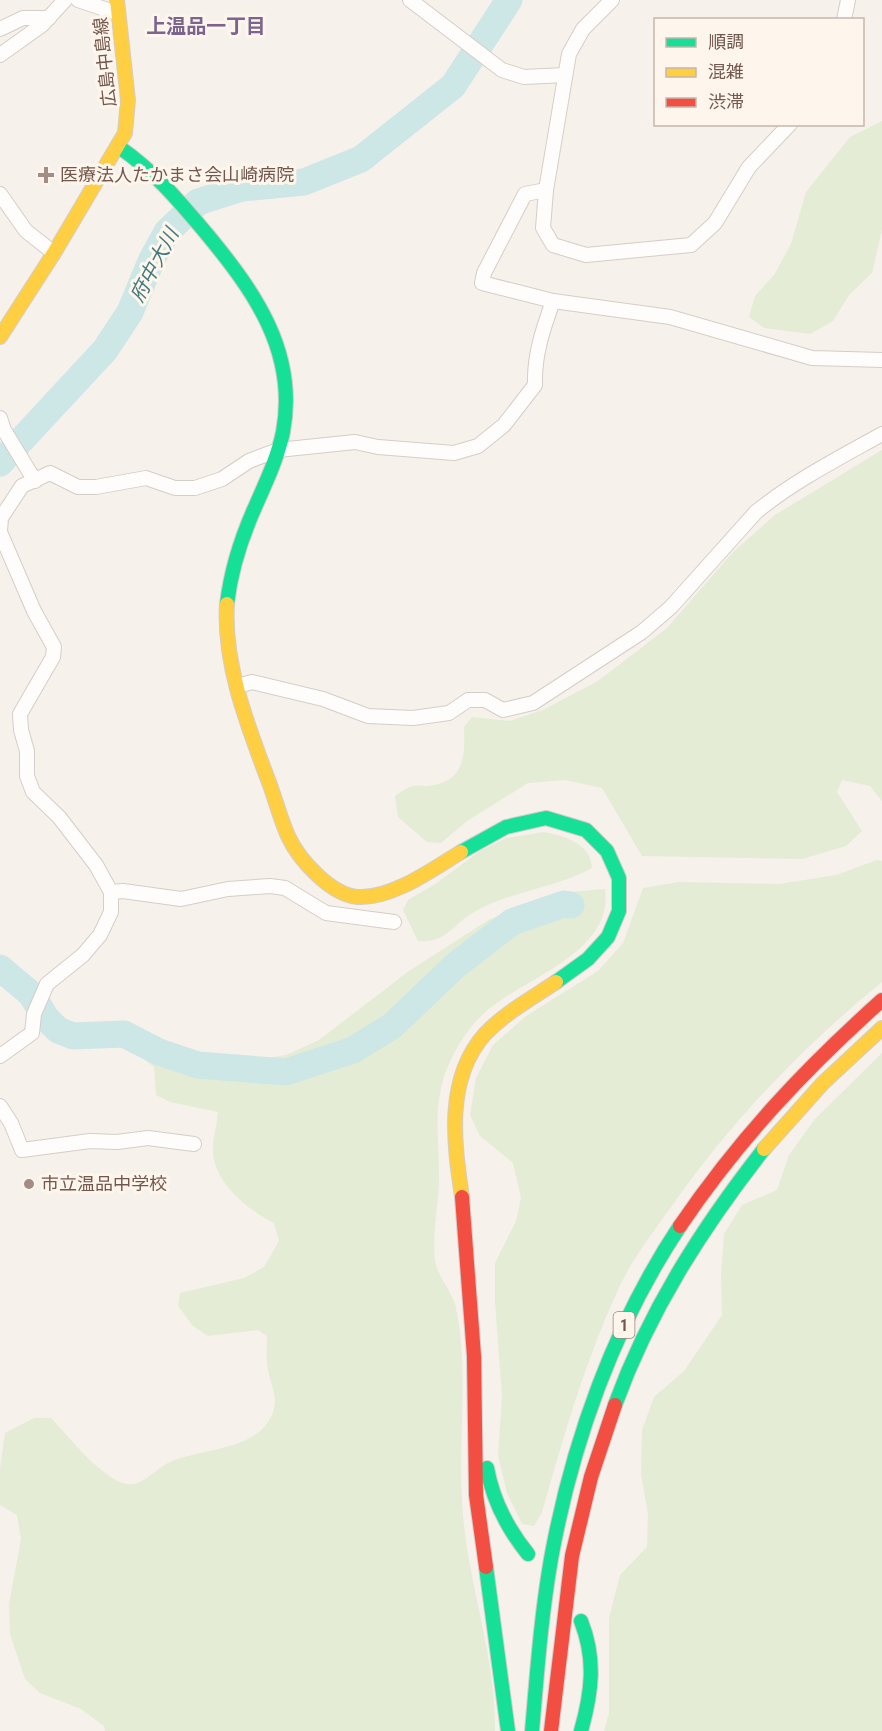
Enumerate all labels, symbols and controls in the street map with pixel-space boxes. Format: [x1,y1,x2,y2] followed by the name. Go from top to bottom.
[146,14,266,38] district label: 上温品一丁目
[89,16,120,108] street label: 広島中島線
[654,18,864,126] legend
[708,31,744,52] text: 順調
[708,61,744,82] text: 混雑
[708,91,744,112] text: 渋滞
[60,164,294,185] place label: 医療法人たかまさ会山崎病院
[37,166,55,184] marker: 医療法人たかまさ会山崎病院
[125,222,184,306] water label: 府中大川
[41,1173,167,1194] place label: 市立温品中学校
[22,1177,36,1191] marker: 市立温品中学校
[614,1312,634,1338] road number: 1

